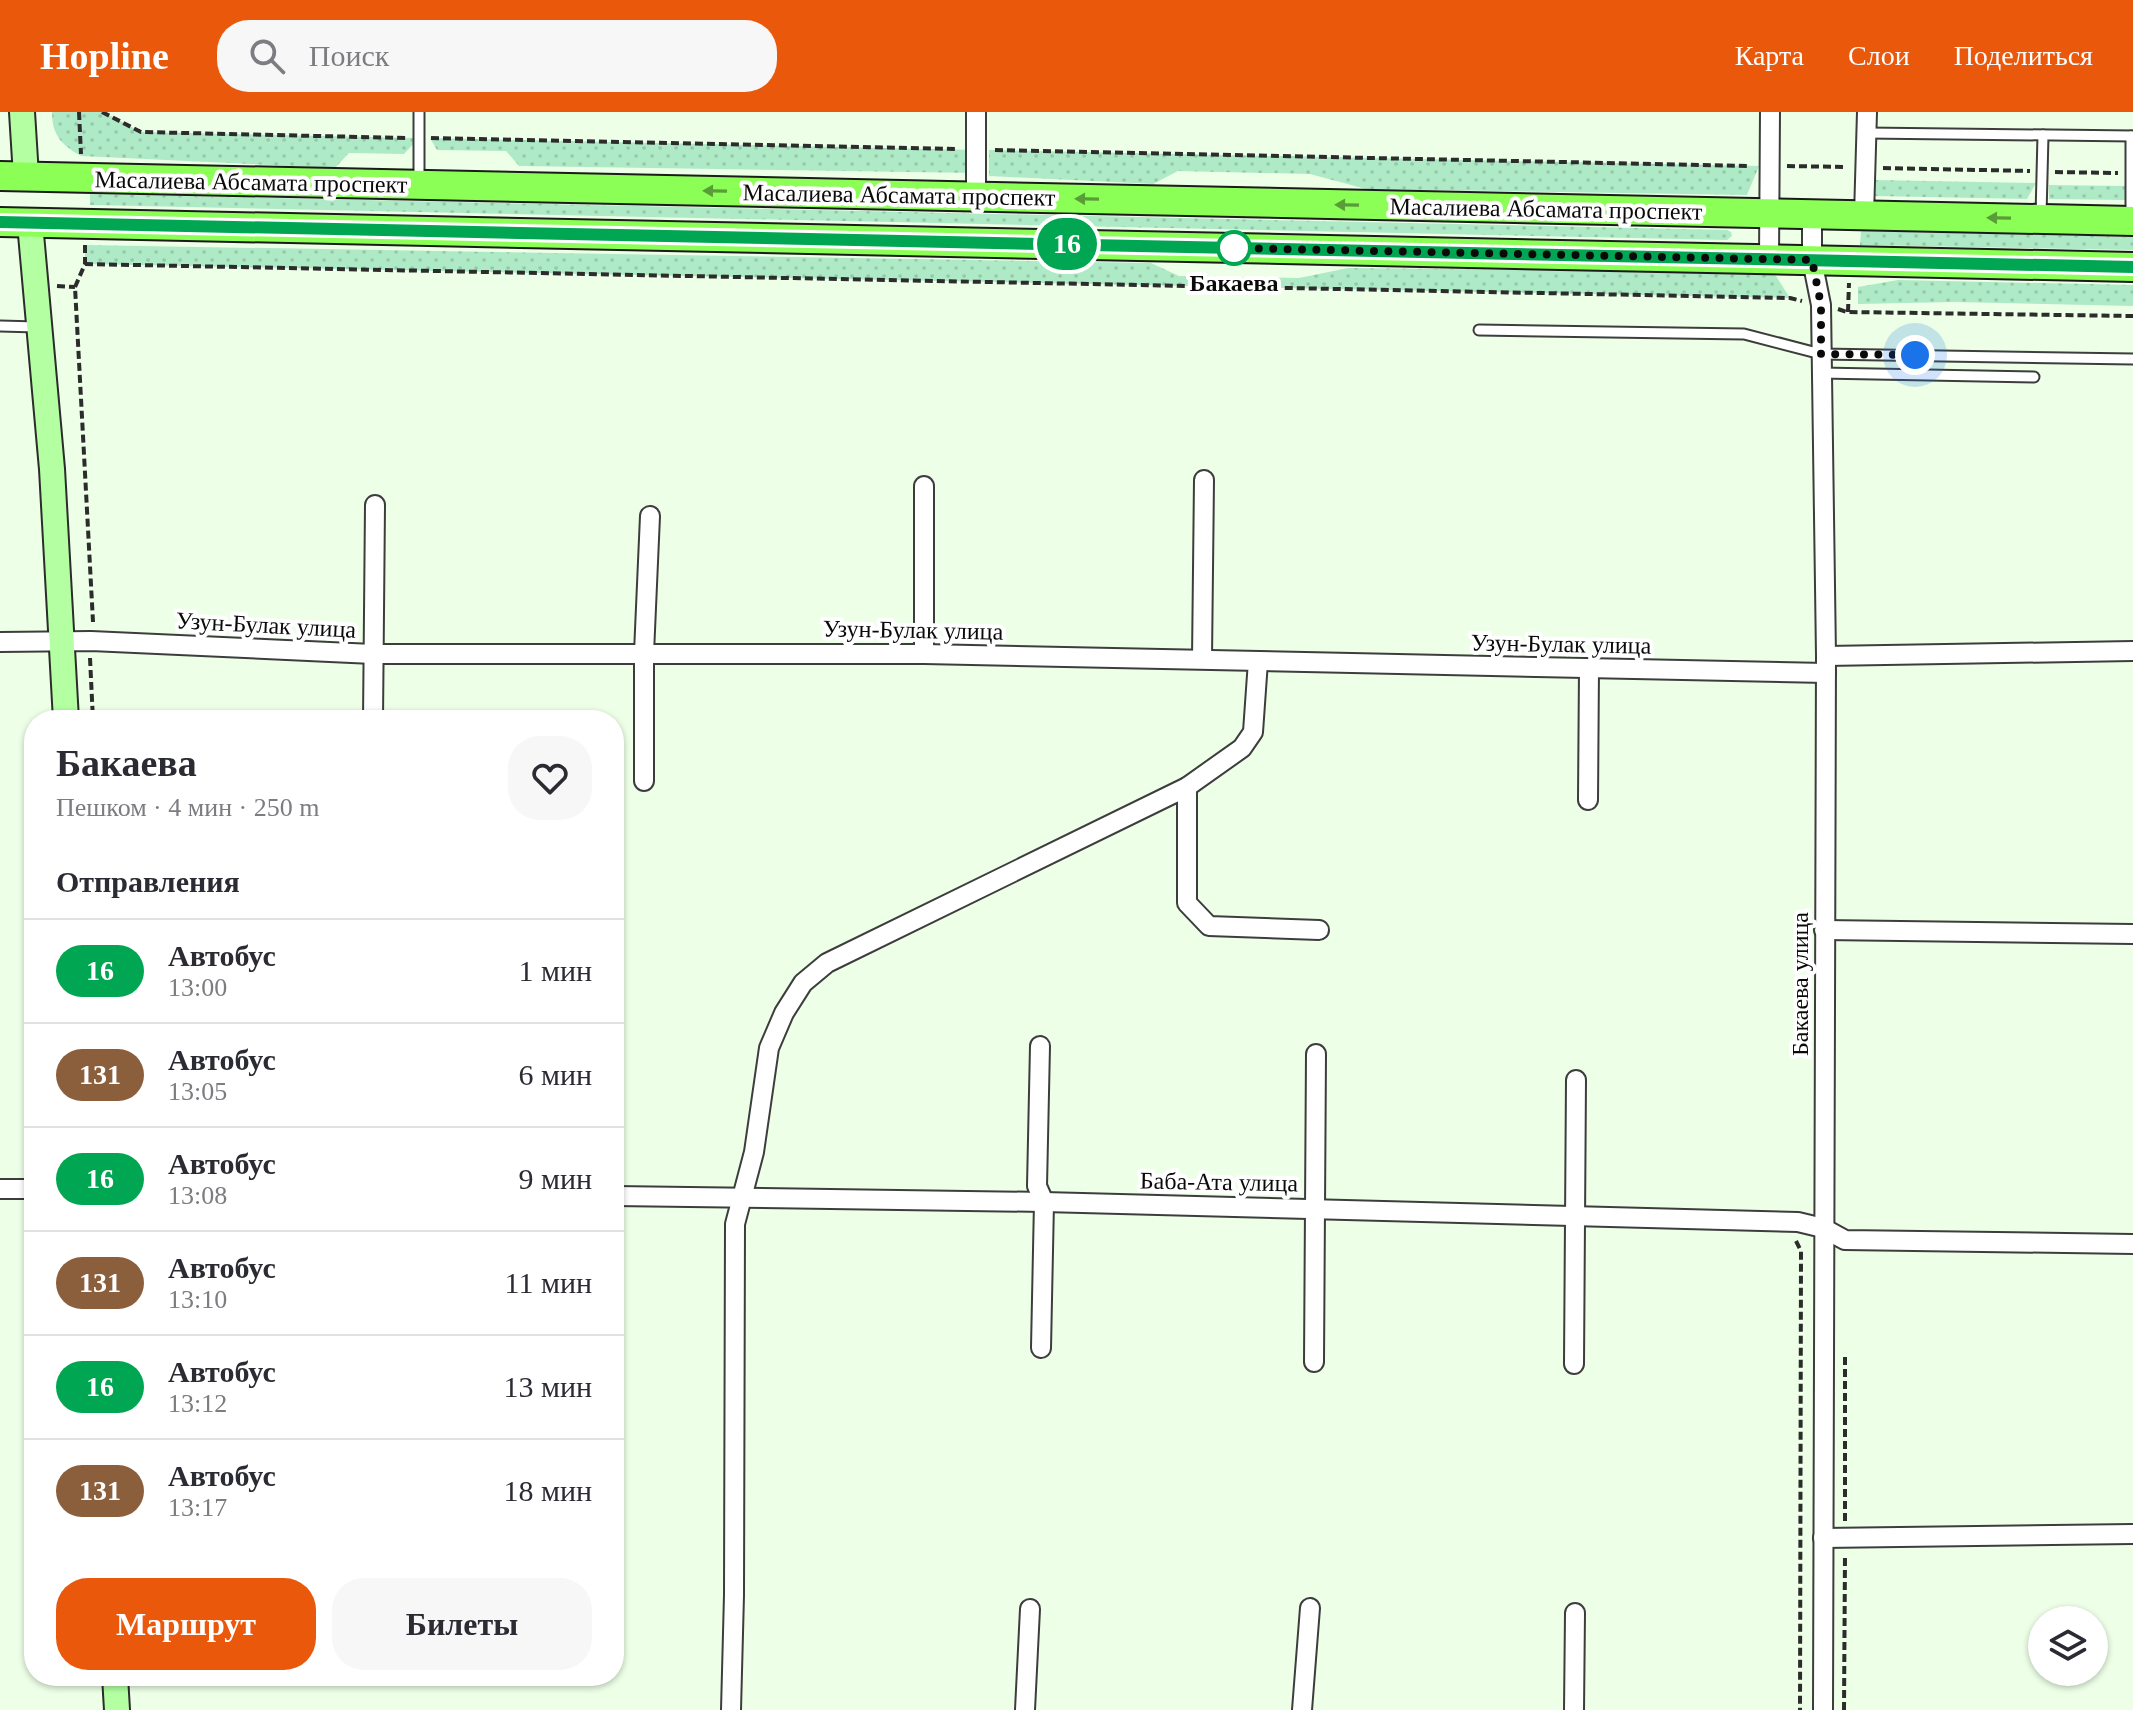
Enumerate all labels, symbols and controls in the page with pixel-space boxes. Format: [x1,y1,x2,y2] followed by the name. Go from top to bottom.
[217,20,777,92] search box
[245,34,289,78] icon: search
[40,35,169,77] text: Hopline
[309,39,389,72] text: Поиск
[1735,40,1804,71] text: Карта
[1848,40,1910,71] text: Слои
[1954,40,2093,71] text: Поделиться
[94,166,408,198] street label: Масалиева Абсамата проспект
[742,179,1056,211] street label: Масалиева Абсамата проспект
[702,185,727,198] one-way arrow
[1074,193,1099,205] one-way arrow
[1389,193,1703,225] street label: Масалиева Абсамата проспект
[1334,198,1359,211] one-way arrow
[1986,212,2011,225] one-way arrow
[1031,218,1103,270] line badge: 16
[1053,228,1081,259] text: 16
[1217,231,1251,265] marker: Бакаева
[1190,270,1278,296] place label: Бакаева
[1895,335,1935,375] your location
[175,607,357,643] street label: Узун-Булак улица
[823,615,1004,645] street label: Узун-Булак улица
[1471,629,1652,659] street label: Узун-Булак улица
[508,736,592,820] button: heart
[56,742,197,784] text: Бакаева
[56,793,319,822] text: Пешком · 4 мин · 250 m
[56,865,240,898] text: Отправления
[1787,912,1813,1056] street label: Бакаева улица
[168,939,276,972] text: Автобус
[518,954,592,987] text: 1 мин
[86,955,114,986] text: 16
[168,973,227,1002] text: 13:00
[168,1043,276,1076] text: Автобус
[518,1058,592,1091] text: 6 мин
[79,1059,121,1090] text: 131
[168,1077,227,1106] text: 13:05
[168,1147,276,1180] text: Автобус
[518,1162,592,1195] text: 9 мин
[86,1163,114,1194] text: 16
[1140,1168,1299,1196] street label: Баба-Ата улица
[168,1181,227,1210] text: 13:08
[168,1251,276,1284] text: Автобус
[505,1266,592,1299] text: 11 мин
[79,1267,121,1298] text: 131
[168,1285,227,1314] text: 13:10
[168,1355,276,1388] text: Автобус
[503,1370,592,1403] text: 13 мин
[86,1371,114,1402] text: 16
[168,1389,227,1418] text: 13:12
[168,1459,276,1492] text: Автобус
[503,1474,592,1507] text: 18 мин
[79,1475,121,1506] text: 131
[168,1493,227,1522] text: 13:17
[56,1578,316,1670] button: Маршрут
[332,1578,592,1670] button: Билеты
[2028,1606,2108,1686] map controls
[2028,1606,2108,1686] button: layers

